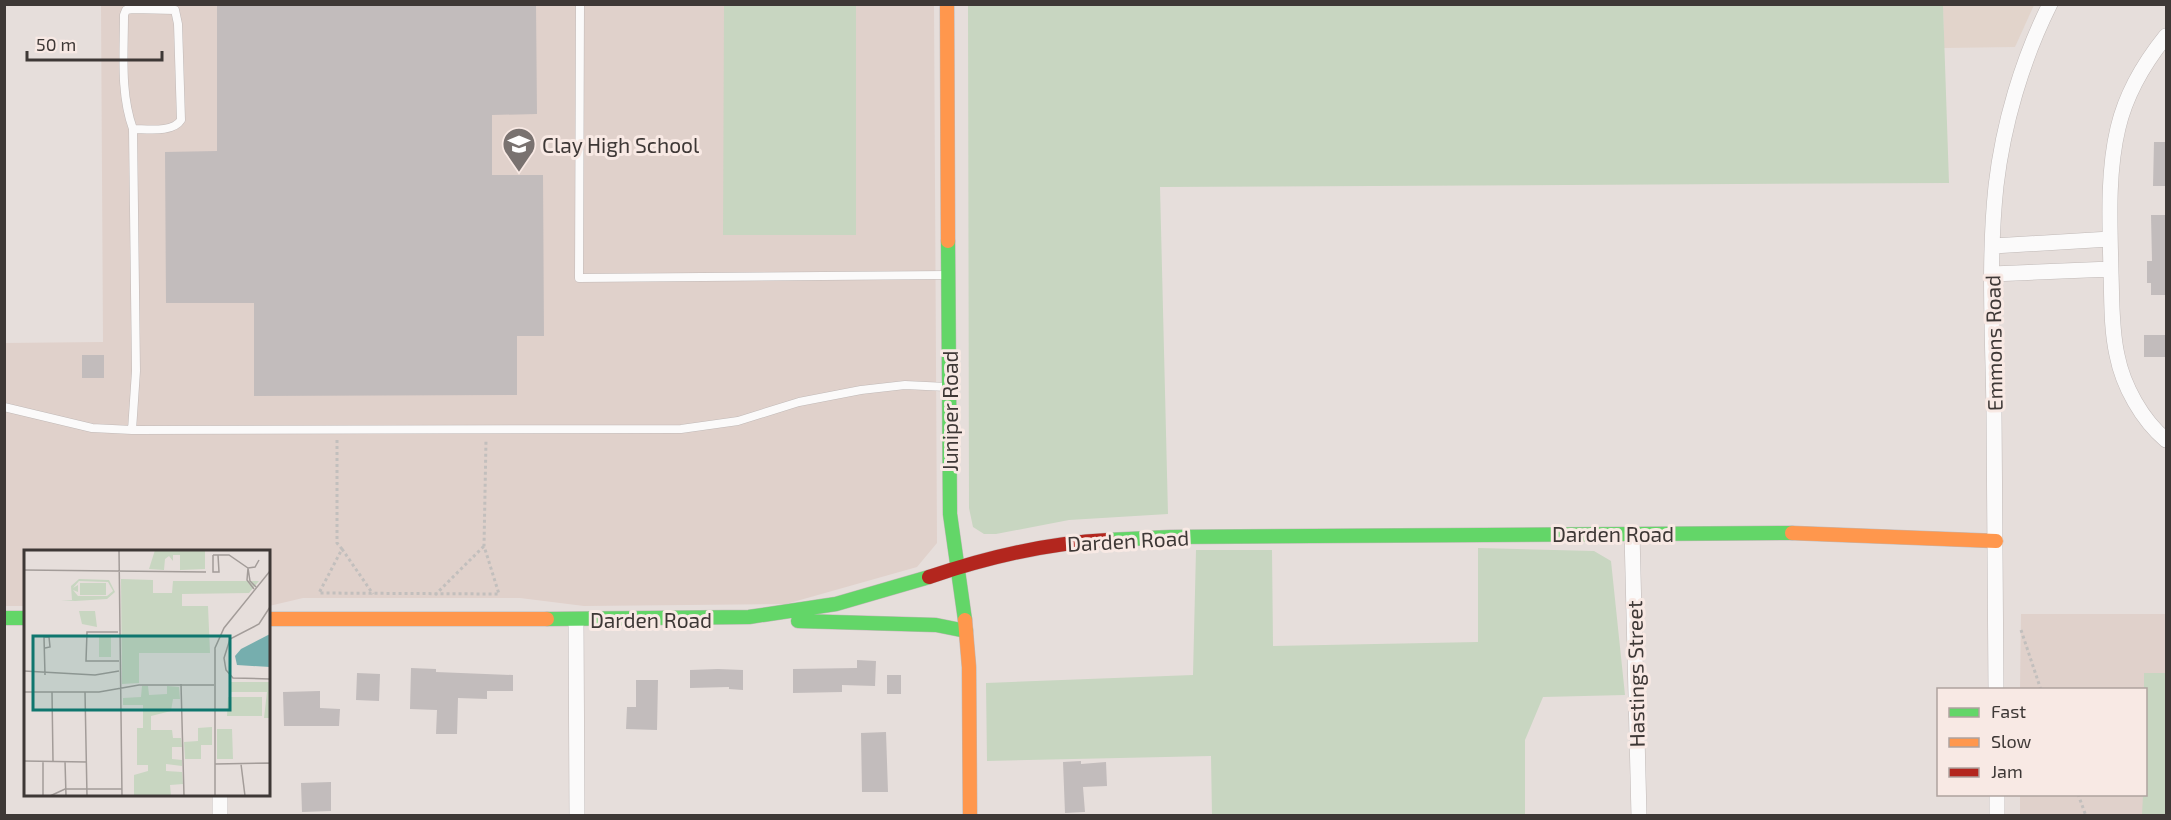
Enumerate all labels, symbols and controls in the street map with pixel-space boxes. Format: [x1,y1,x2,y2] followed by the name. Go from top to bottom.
[27,24,162,62] scale bar
[36,33,76,55] text: 50 m
[501,126,537,173] school or university icon: Clay High School
[542,132,700,157] place label: Clay High School
[1979,275,2007,411] street label: Emmons Road
[937,350,962,472] street label: Juniper Road
[1552,521,1674,546] street label: Darden Road
[1066,524,1190,556] street label: Darden Road
[24,550,270,796] inset map
[1621,600,1649,748] street label: Hastings Street
[590,607,712,632] street label: Darden Road
[1937,688,2147,796] legend
[1991,700,2026,722] text: Fast
[1991,730,2032,752] text: Slow
[1991,760,2023,782] text: Jam

